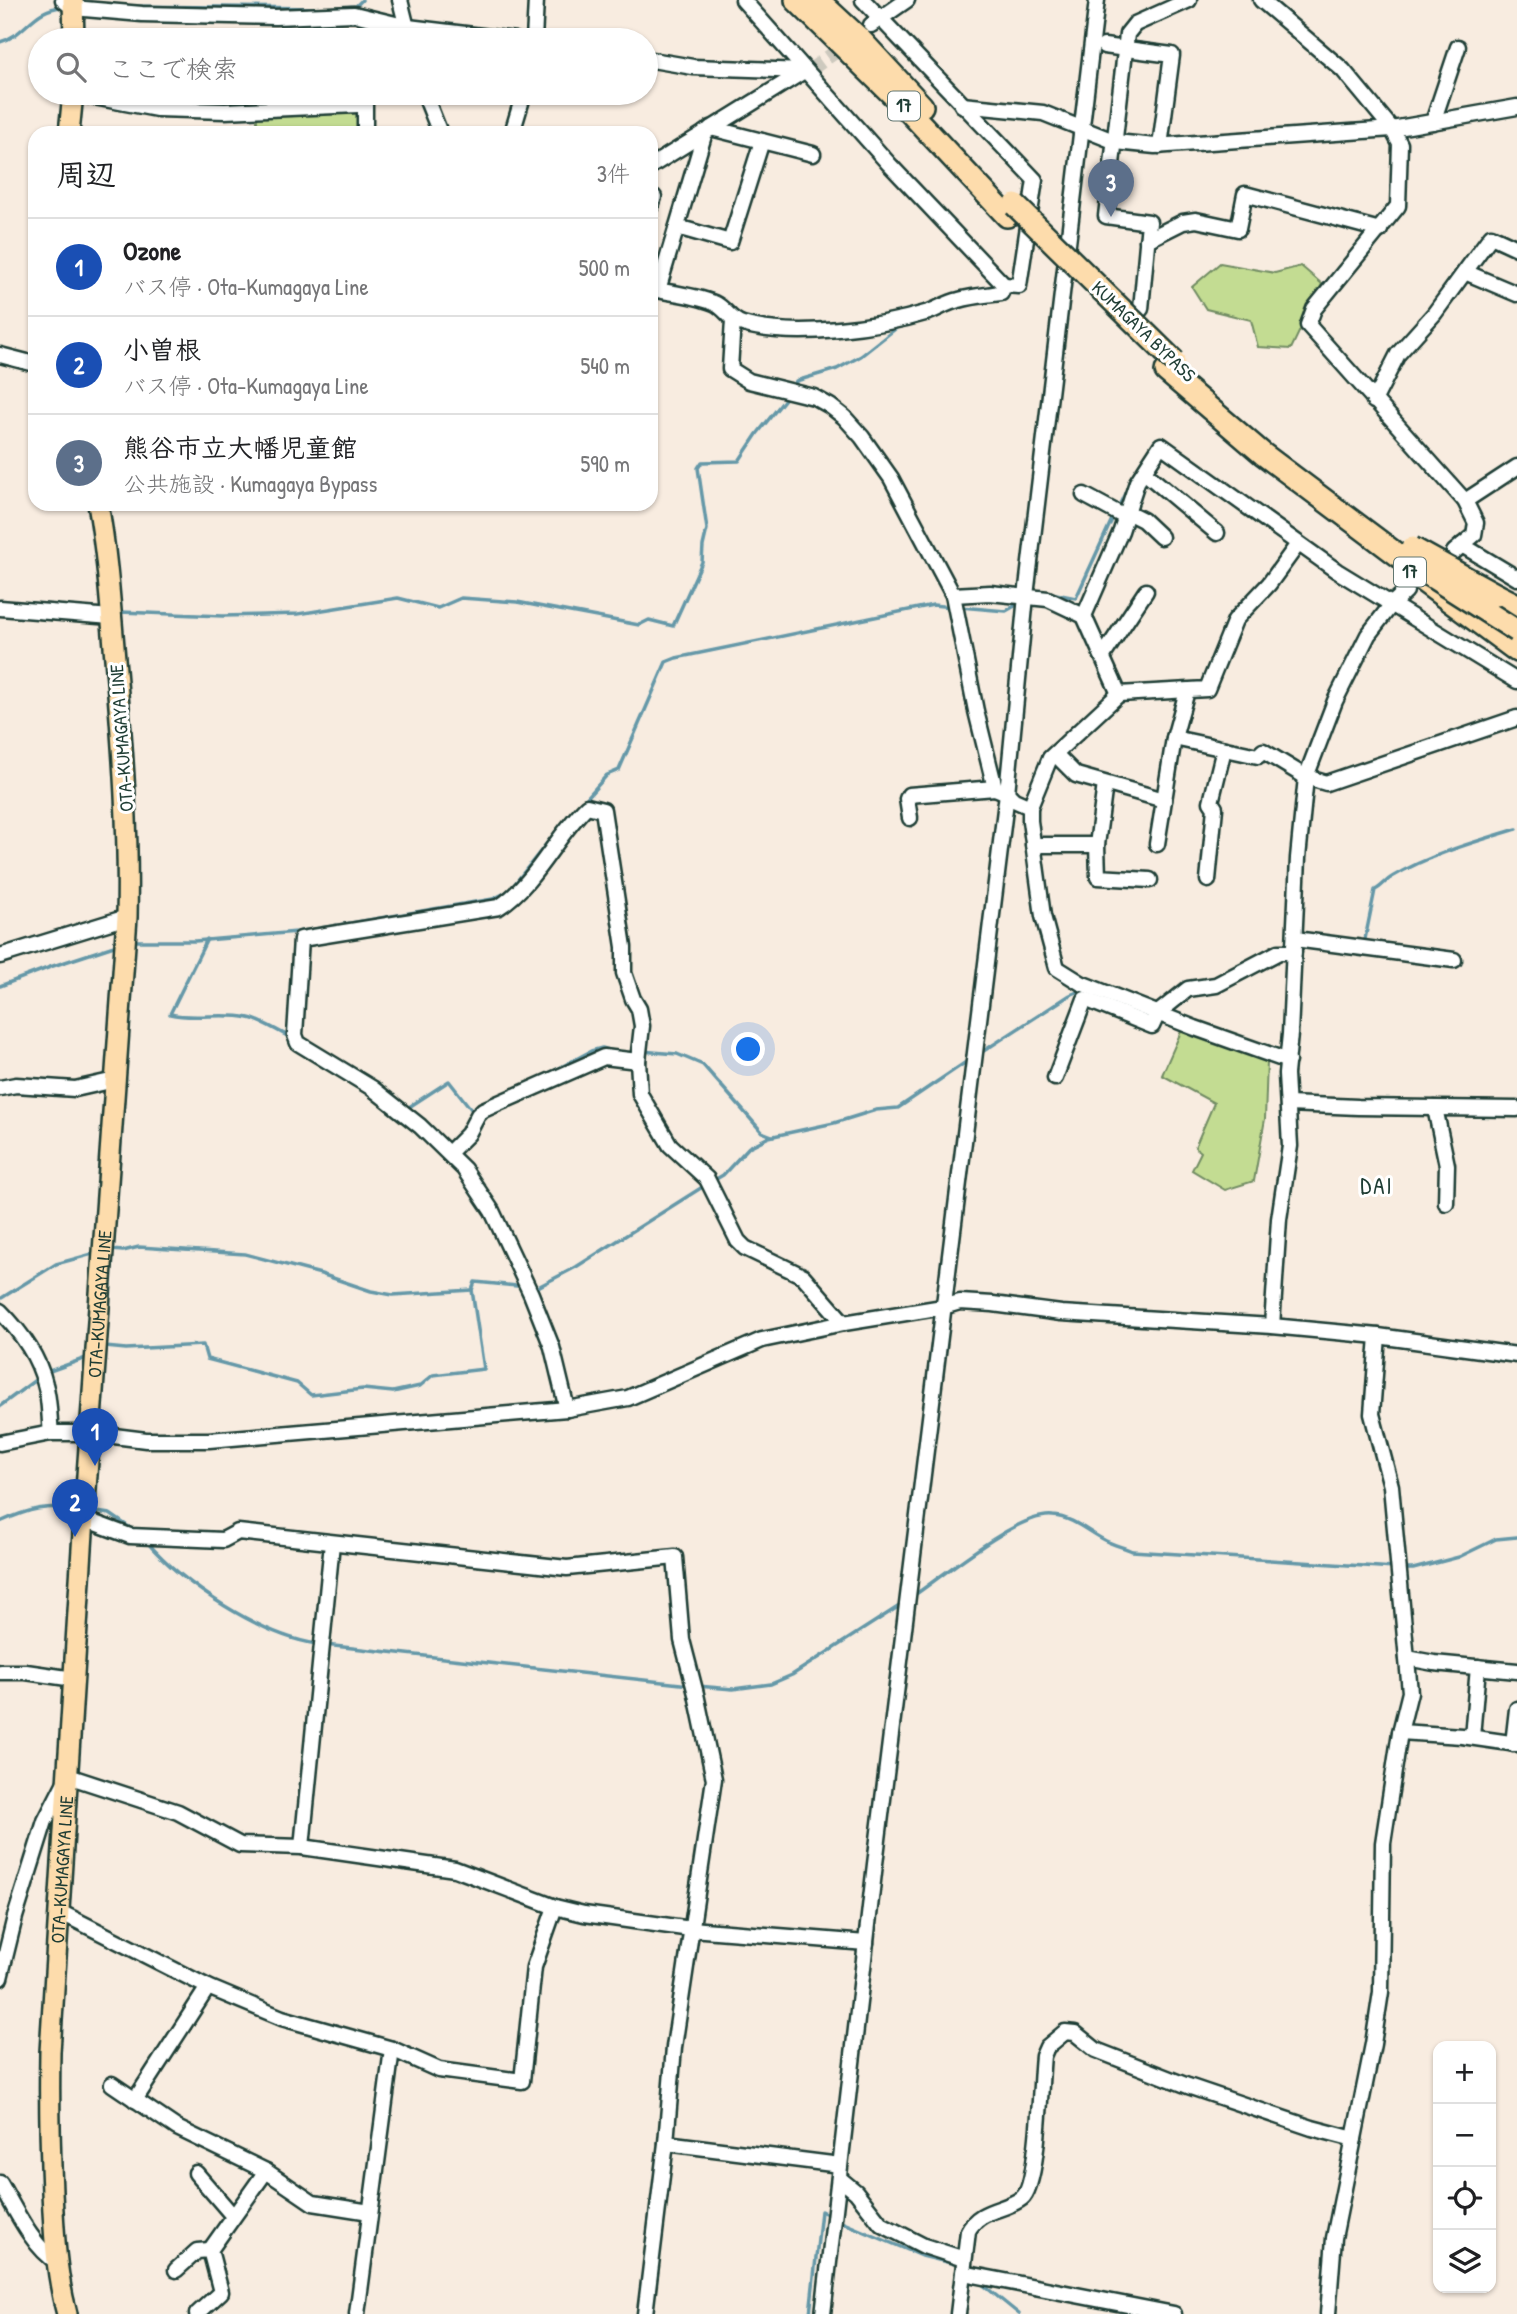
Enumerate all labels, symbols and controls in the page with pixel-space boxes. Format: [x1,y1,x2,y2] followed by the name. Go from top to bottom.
[28,28,658,105] search box
[52,48,90,86] icon: search
[108,51,238,86] text: ここで検索
[888,92,920,120] road number: 17
[56,154,116,194] text: 周辺
[597,158,630,189] text: 3件
[1088,159,1134,217] pin: 3
[123,233,181,268] text: Ozone
[75,252,83,283] text: 1
[579,252,630,283] text: 500 m
[123,271,369,302] text: バス停 · Ota-Kumagaya Line
[1086,275,1202,388] street label: KUMAGAYA BYPASS
[123,332,201,367] text: 小曽根
[74,350,84,381] text: 2
[580,350,630,381] text: 540 m
[123,370,369,401] text: バス停 · Ota-Kumagaya Line
[123,430,357,465] text: 熊谷市立大幡児童館
[74,448,84,479] text: 3
[581,448,630,479] text: 590 m
[123,468,377,499] text: 公共施設 · Kumagaya Bypass
[1394,558,1426,586] road number: 17
[103,663,139,813] street label: OTA-KUMAGAYA LINE
[731,1032,765,1066] your location
[1360,1170,1394,1201] district label: DAI
[81,1229,118,1379] street label: OTA-KUMAGAYA LINE
[72,1408,118,1466] pin: 1
[52,1479,98,1537] pin: 2
[44,1794,79,1944] street label: OTA-KUMAGAYA LINE
[1433,2041,1496,2293] map controls
[1433,2041,1496,2104] button: +
[1433,2104,1496,2167] button: −
[1433,2167,1496,2230] button: locate
[1433,2230,1496,2293] button: layers

